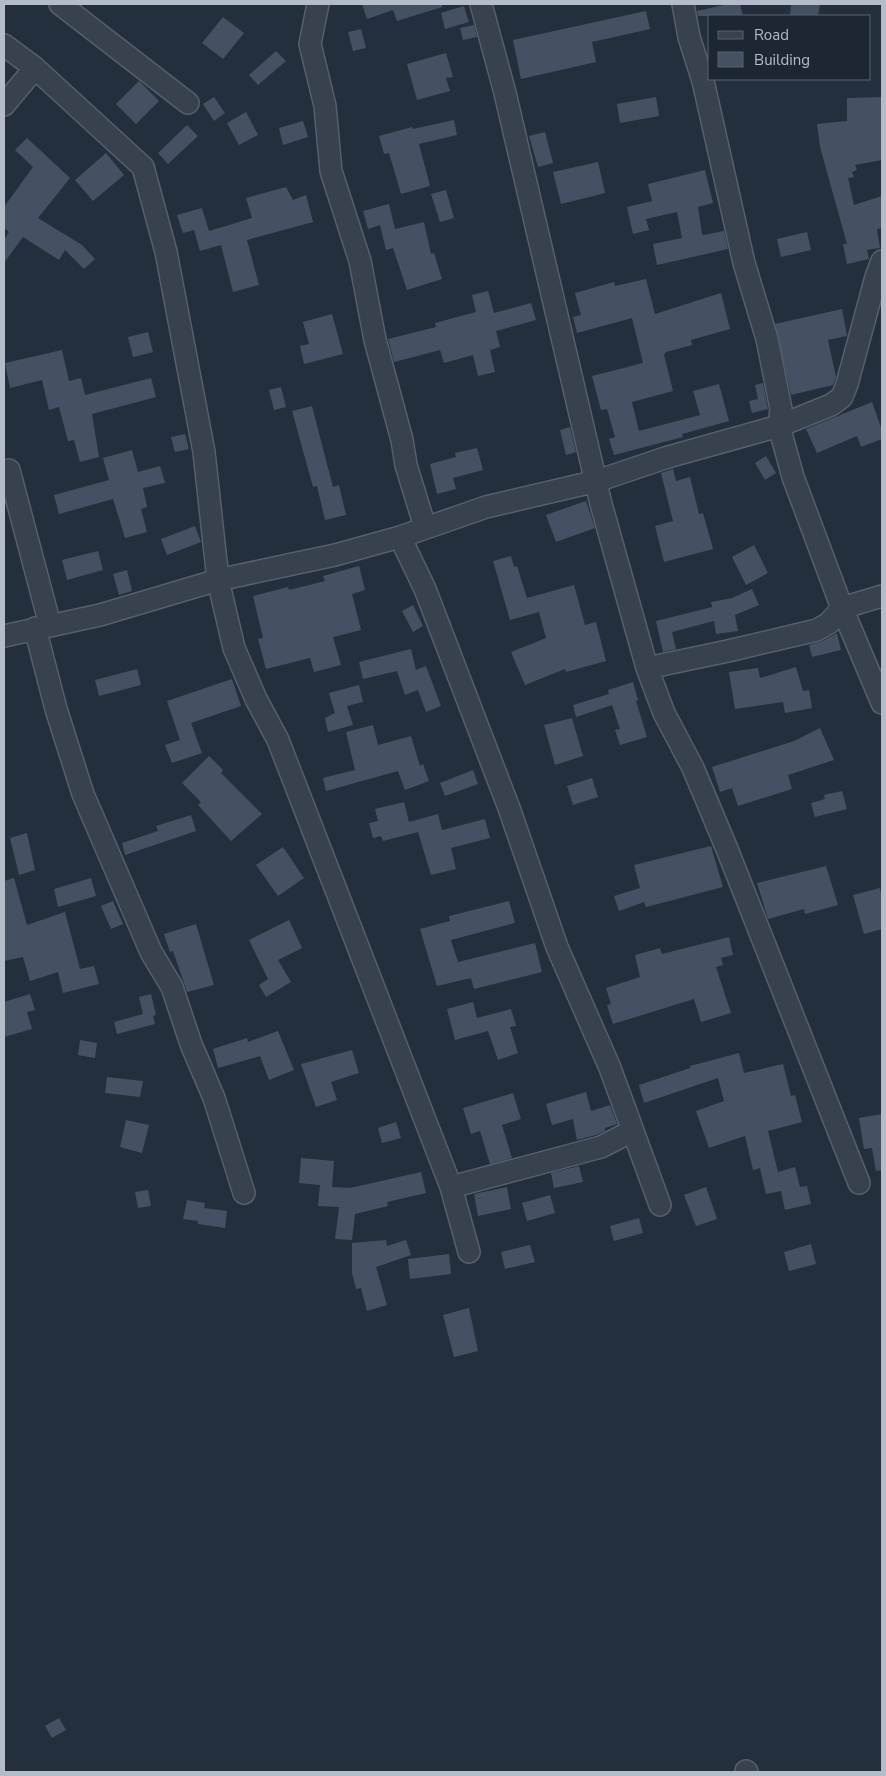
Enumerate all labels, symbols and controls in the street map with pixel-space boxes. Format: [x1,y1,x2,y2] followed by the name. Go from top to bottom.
[708,15,871,80] legend
[754,25,789,45] text: Road
[754,50,810,70] text: Building

